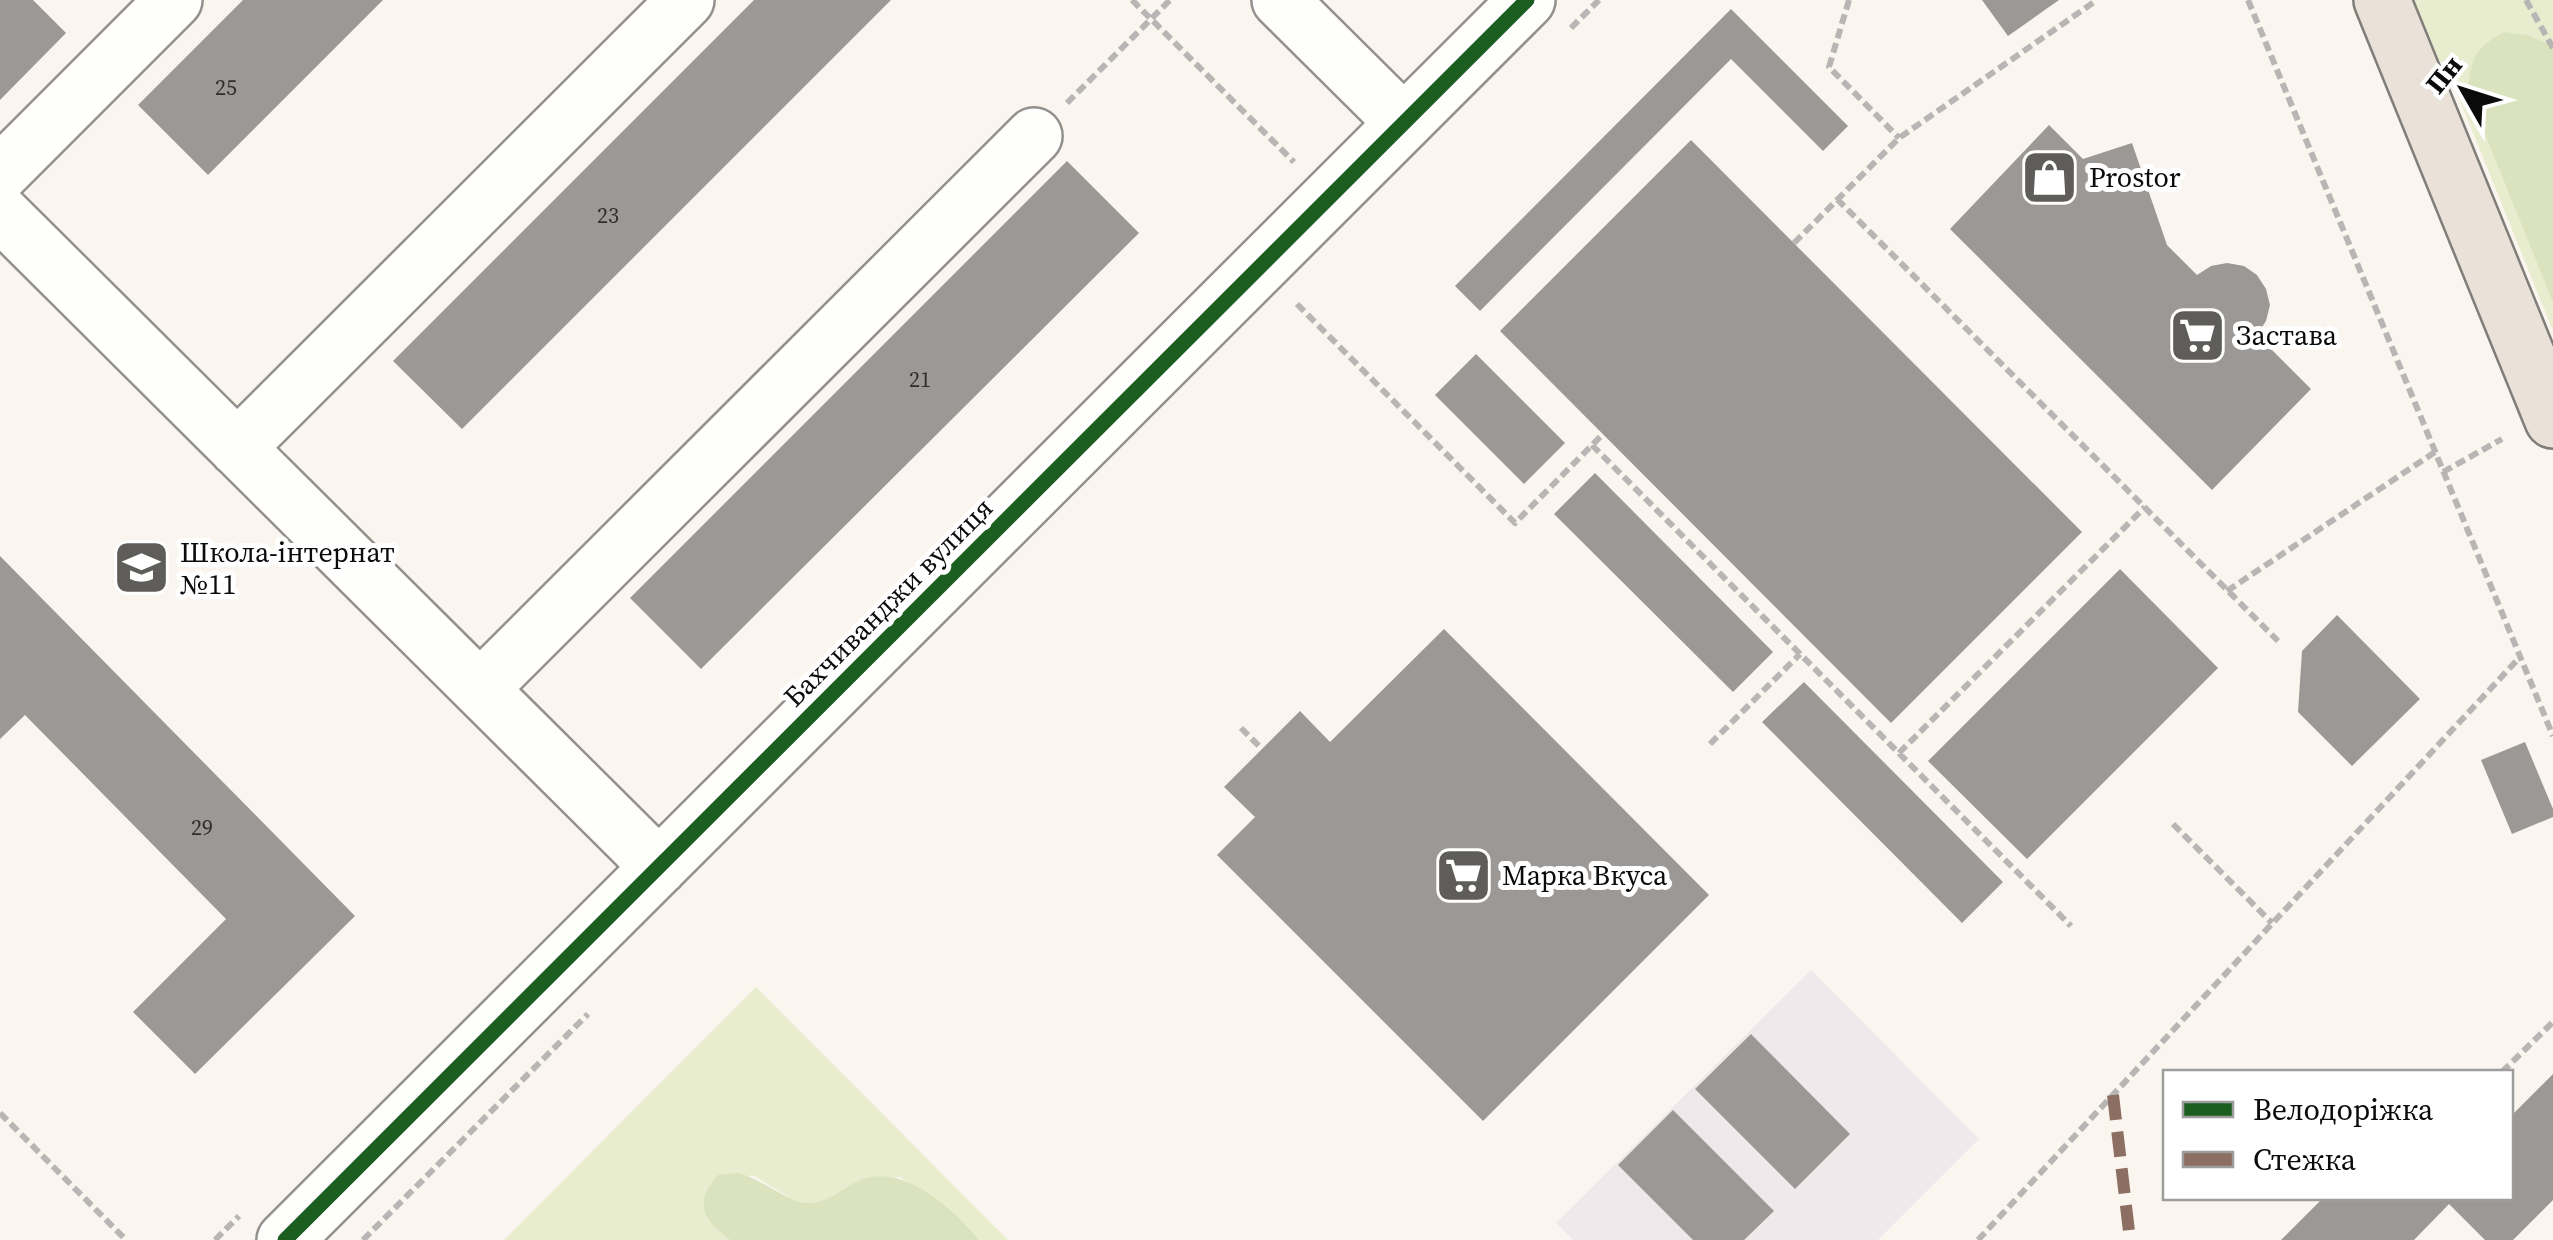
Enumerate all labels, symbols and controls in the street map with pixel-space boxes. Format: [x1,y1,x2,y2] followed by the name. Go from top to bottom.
[2413,40,2513,140] north arrow
[2416,47,2471,101] text: Пн
[215,72,237,102] house number: 25
[2020,147,2080,207] shop icon: Prostor
[2089,158,2181,196] place label: Prostor
[597,200,619,230] house number: 23
[2167,305,2227,365] supermarket icon: Застава
[2236,316,2338,354] place label: Застава
[909,364,931,394] house number: 21
[775,489,1001,715] street label: Бахчиванджи вулиця
[180,533,395,603] place label: Школа-інтернат №11
[111,538,171,598] school or university icon: Школа-інтернат №11
[191,812,213,842] house number: 29
[1433,845,1493,905] supermarket icon: Марка Вкуса
[1502,856,1668,894] place label: Марка Вкуса
[2163,1070,2513,1200] legend
[2253,1089,2434,1130] text: Велодоріжка
[2253,1139,2357,1180] text: Стежка

